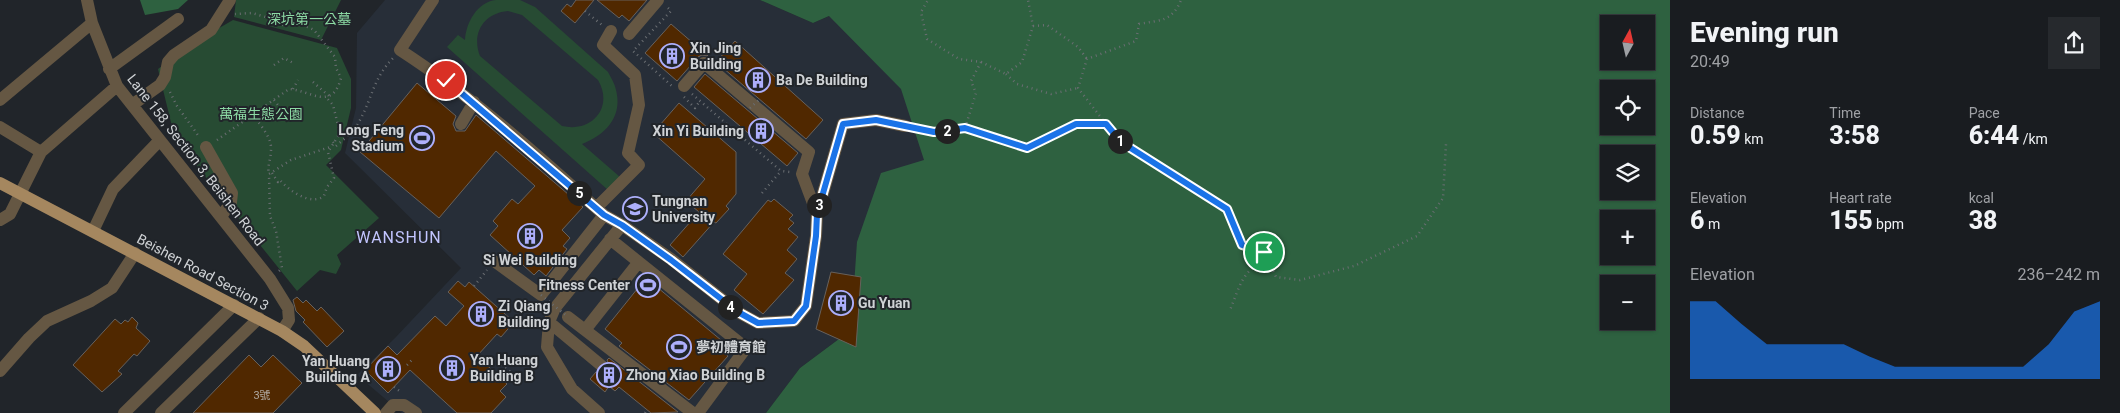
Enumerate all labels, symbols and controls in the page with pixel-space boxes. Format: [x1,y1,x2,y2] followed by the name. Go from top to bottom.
[267,11,351,27] park label: 深坑第一公墓
[1600,15,1655,70] north arrow
[1600,15,1655,330] map controls
[1690,16,1839,49] text: Evening run
[2048,17,2100,69] button: share
[690,40,742,72] place label: Xin Jing Building
[659,43,685,69] building icon: Xin Jing Building
[1690,52,1730,71] text: 20:49
[425,59,467,101] pin
[432,66,460,94] icon: check
[745,67,771,93] building icon: Ba De Building
[124,71,268,249] street label: Lane 158, Section 3, Beishen Road
[776,72,868,88] place label: Ba De Building
[1600,80,1655,135] button: locate
[1690,105,1745,121] text: Distance
[1829,105,1861,121] text: Time
[1969,105,2000,121] text: Pace
[219,106,303,122] park label: 萬福生態公園
[748,118,774,144] building icon: Xin Yi Building
[934,118,960,144] pin: 2
[1690,121,1741,150] text: 0.59
[1829,121,1880,150] text: 3:58
[1969,121,2019,150] text: 6:44
[338,122,404,154] place label: Long Feng Stadium
[653,123,744,139] place label: Xin Yi Building
[943,123,952,139] text: 2
[409,125,435,151] sports icon: Long Feng Stadium
[1108,128,1132,154] pin: 1
[1741,131,1764,147] text: km
[2019,131,2048,147] text: /km
[1116,133,1125,149] text: 1
[1600,145,1655,200] button: layers
[566,180,592,206] pin: 5
[575,185,584,201] text: 5
[1690,190,1747,206] text: Elevation
[1829,190,1892,206] text: Heart rate
[1969,190,1994,206] text: kcal
[806,192,832,218] pin: 3
[652,193,716,225] place label: Tungnan University
[622,196,648,222] school or university icon: Tungnan University
[815,197,824,213] text: 3
[1690,206,1704,235] text: 6
[1829,206,1873,235] text: 155
[1969,206,1998,235] text: 38
[1600,210,1655,265] button: +
[1704,216,1720,232] text: m
[1873,216,1904,232] text: bpm
[517,223,543,249] building icon: Si Wei Building
[356,228,442,247] district label: WANSHUN
[134,230,272,314] street label: Beishen Road Section 3
[1243,231,1285,273] pin
[1250,238,1278,266] icon: arrive
[483,252,577,268] place label: Si Wei Building
[1690,265,1755,284] text: Elevation
[2018,265,2100,284] text: 236–242 m
[635,272,661,298] sports icon: Fitness Center
[1600,275,1655,330] button: −
[539,277,630,293] place label: Fitness Center
[828,290,854,316] building icon: Gu Yuan
[718,294,742,320] pin: 4
[858,295,911,311] place label: Gu Yuan
[498,298,550,330] place label: Zi Qiang Building
[726,299,735,315] text: 4
[468,301,494,327] building icon: Zi Qiang Building
[666,334,692,360] sports icon: 夢初體育館
[696,339,766,355] place label: 夢初體育館
[470,352,538,384] place label: Yan Huang Building B
[302,353,371,385] place label: Yan Huang Building A
[439,355,465,381] building icon: Yan Huang Building B
[375,356,401,382] building icon: Yan Huang Building A
[596,362,622,388] building icon: Zhong Xiao Building B
[626,367,765,383] place label: Zhong Xiao Building B
[253,389,271,402] house number: 3號

